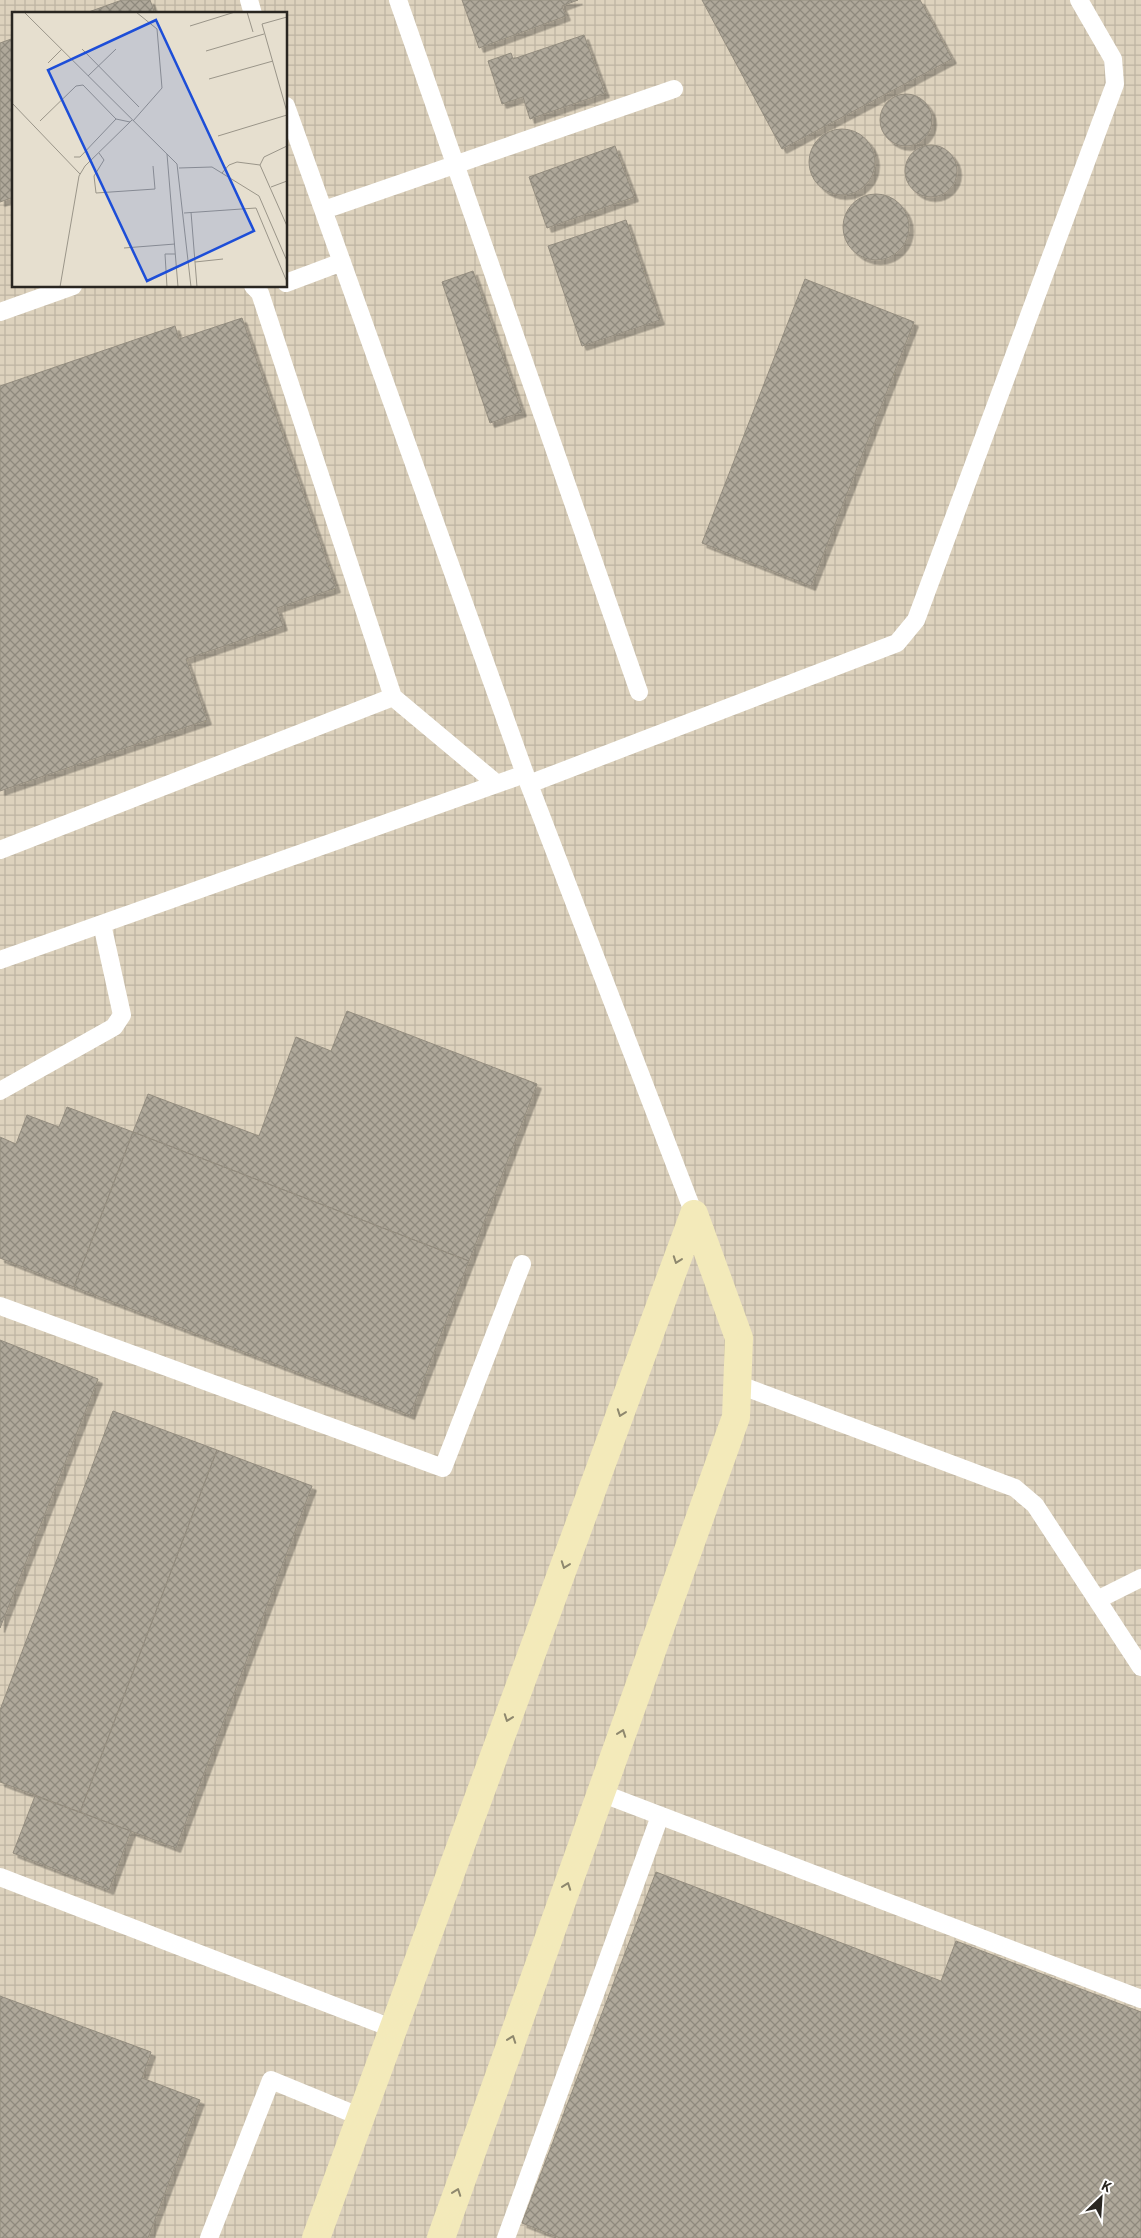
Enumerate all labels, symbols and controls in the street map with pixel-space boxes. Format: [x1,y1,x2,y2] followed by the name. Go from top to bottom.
[12,12,288,288] inset map
[673,1255,683,1264] one-way arrow
[617,1408,627,1416] one-way arrow
[561,1560,571,1569] one-way arrow
[504,1713,514,1721] one-way arrow
[616,1730,626,1738] one-way arrow
[561,1883,571,1891] one-way arrow
[506,2035,516,2044] one-way arrow
[1076,2173,1126,2223] north arrow
[1099,2176,1114,2195] text: K
[451,2188,461,2197] one-way arrow

